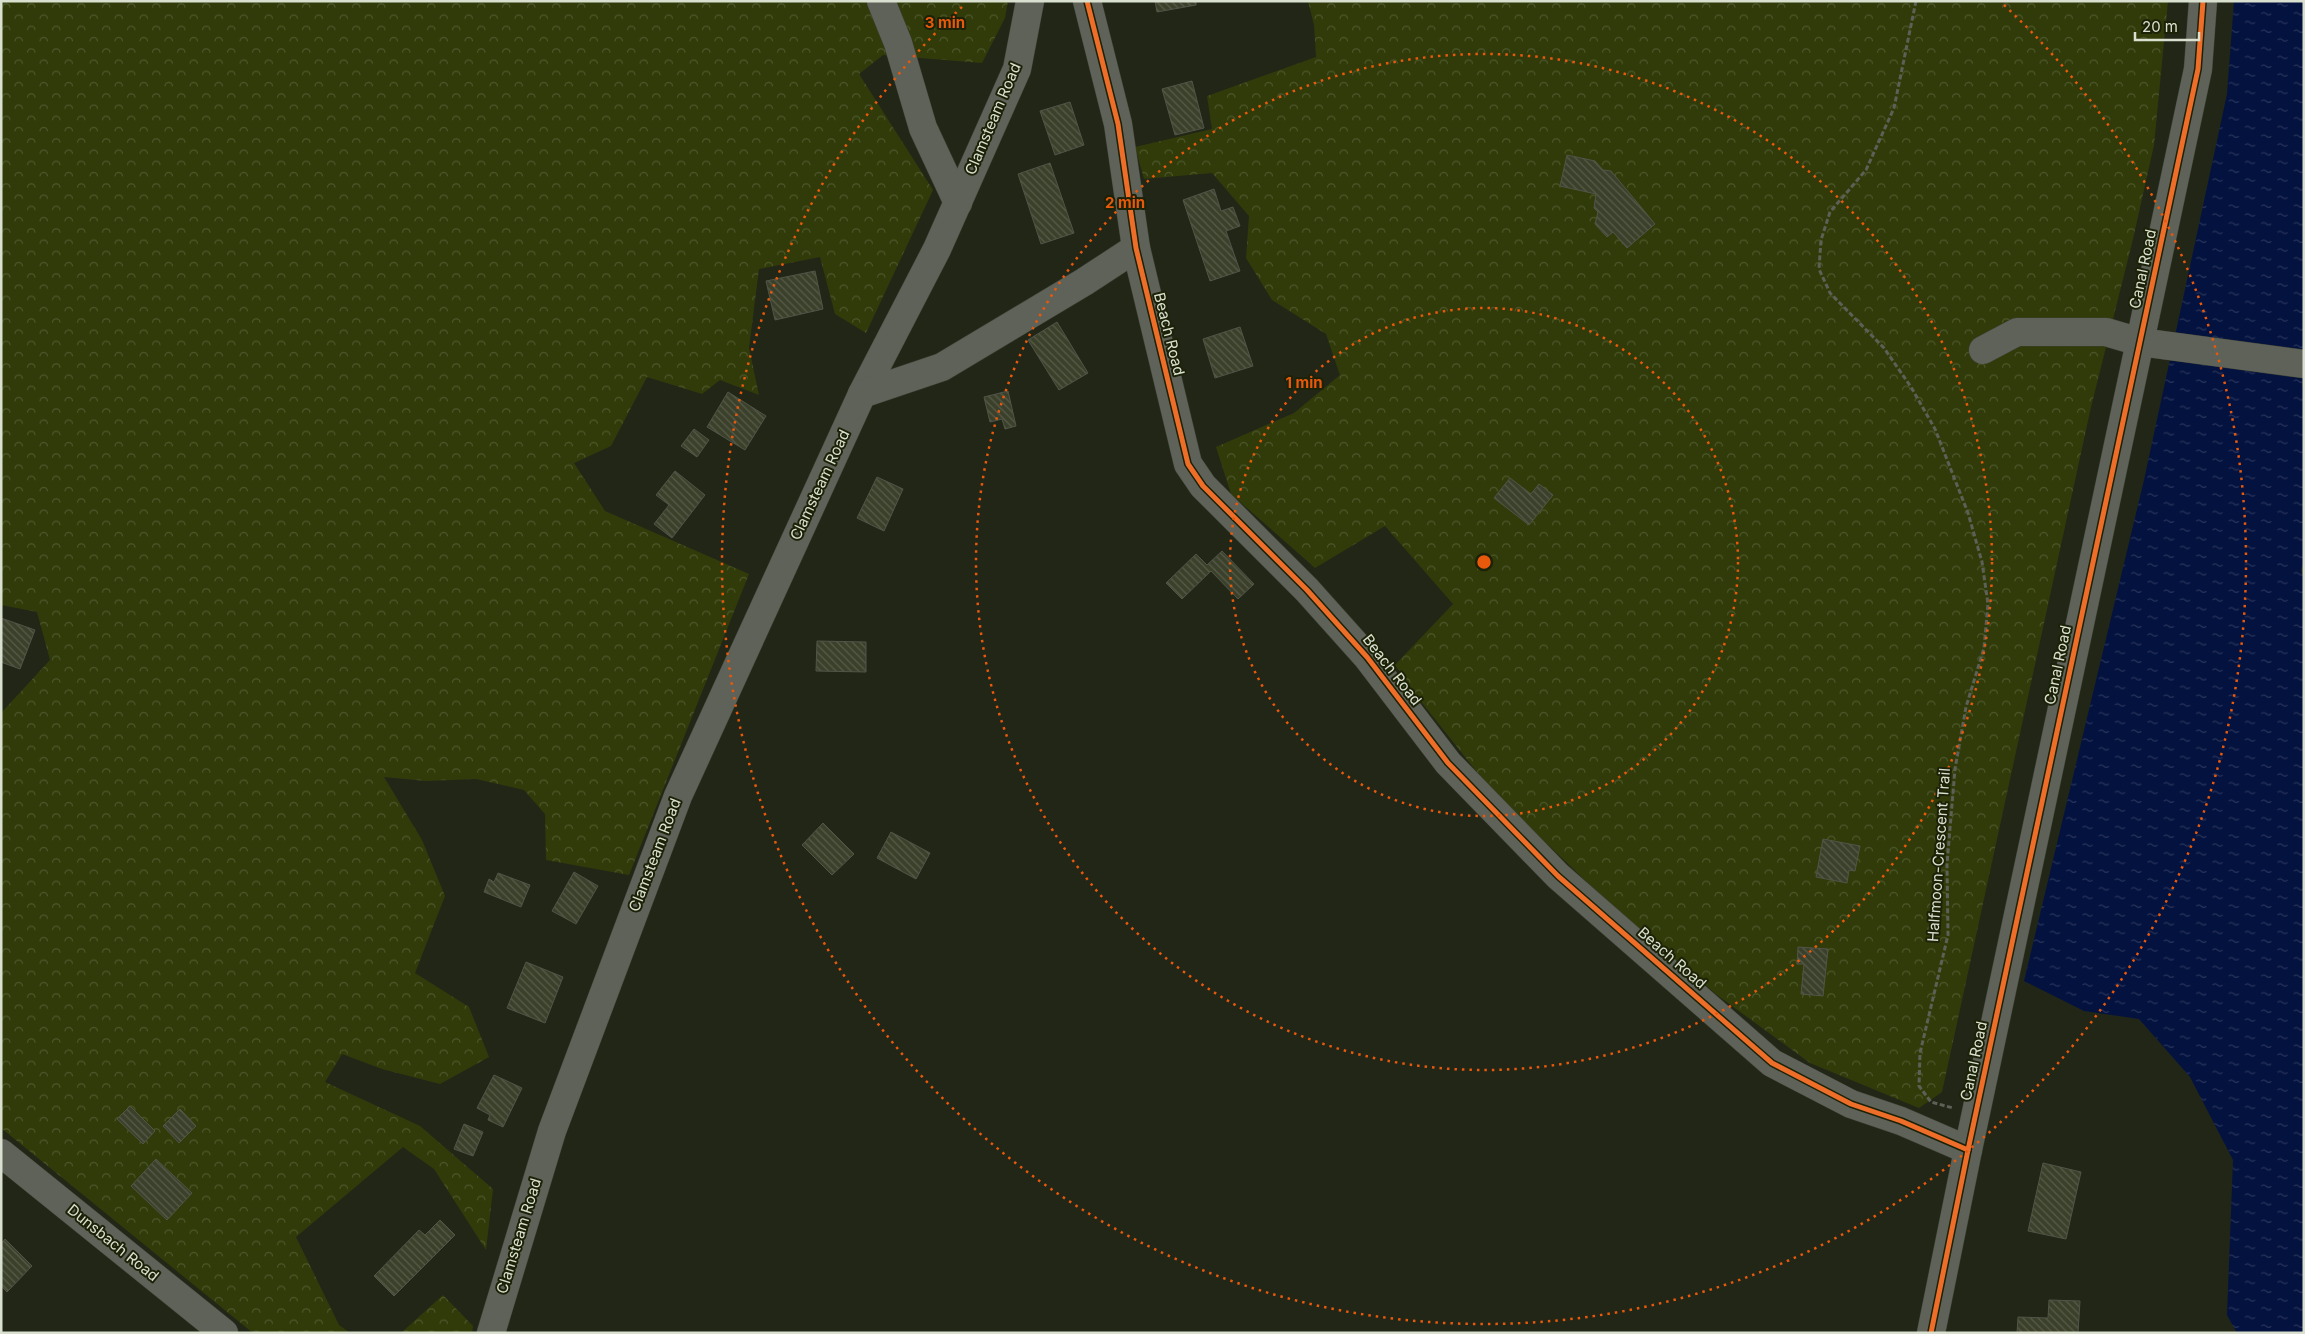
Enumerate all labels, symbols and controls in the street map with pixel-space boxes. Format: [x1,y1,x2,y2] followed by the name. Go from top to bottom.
[2135,10,2199,42] scale bar
[925,13,965,32] text: 3 min
[2142,17,2178,36] text: 20 m
[960,60,1025,178] street label: Clamsteam Road
[1105,193,1145,212] text: 2 min
[2125,227,2160,310] street label: Canal Road
[1150,290,1189,377] street label: Beach Road
[1285,373,1323,392] text: 1 min
[786,427,853,543] street label: Clamsteam Road
[1475,553,1493,571] centre of rings
[2040,623,2075,706] street label: Canal Road
[1359,630,1426,709] street label: Beach Road
[1923,767,1954,942] street label: Halfmoon-Crescent Trail
[624,796,685,914] street label: Clamsteam Road
[1634,923,1711,993] street label: Beach Road
[1956,1019,1991,1102] street label: Canal Road
[492,1176,545,1296] street label: Clamsteam Road
[64,1200,163,1285] street label: Dunsbach Road

